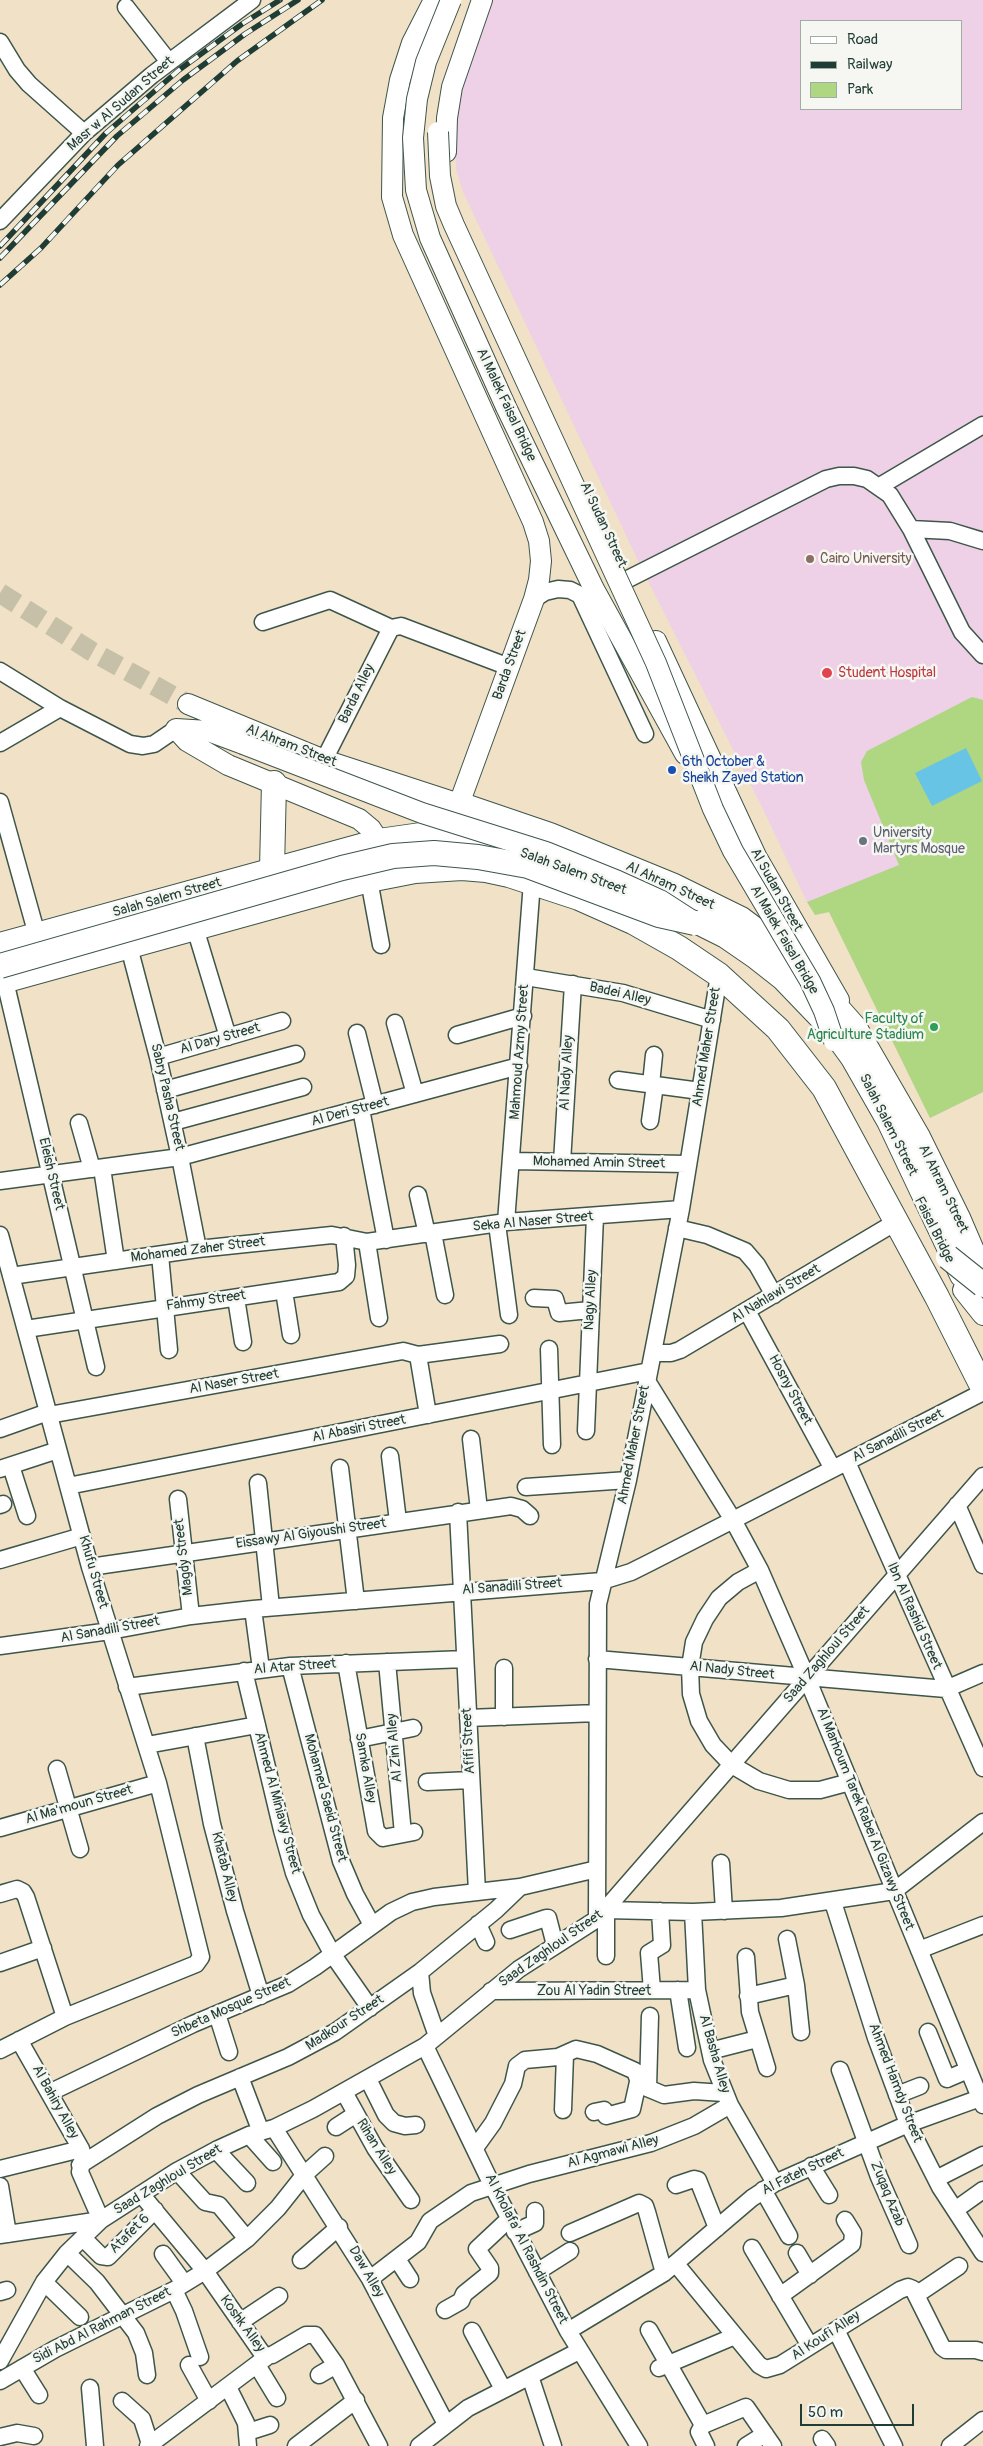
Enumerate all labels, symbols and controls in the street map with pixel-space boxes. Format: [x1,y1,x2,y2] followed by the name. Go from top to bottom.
[800,20,963,110] legend
[847,30,878,49] text: Road
[64,53,178,155] street label: Masr w Al Sudan Street
[847,55,892,74] text: Railway
[847,80,873,99] text: Park
[472,346,540,464] street label: Al Malek Faisal Bridge
[576,480,630,570] street label: Al Sudan Street
[820,551,912,567] place label: Cairo University
[804,553,816,565] marker: Cairo University
[490,628,530,702] street label: Barda Street
[335,661,379,727] street label: Barda Alley
[838,665,936,681] place label: Student Hospital
[820,666,834,680] marker: Student Hospital
[243,721,339,771] street label: Al Ahram Street
[682,754,804,786] place label: 6th October & Sheikh Zayed Station
[666,764,678,776] marker: 6th October & Sheikh Zayed Station
[873,825,965,858] place label: University Martyrs Mosque
[857,835,869,847] marker: University Martyrs Mosque
[517,845,629,899] street label: Salah Salem Street
[746,845,806,935] street label: Al Sudan Street
[623,858,717,914] street label: Al Ahram Street
[111,874,223,922] street label: Salah Salem Street
[746,883,822,997] street label: Al Malek Faisal Bridge
[588,979,652,1009] street label: Badei Alley
[507,984,533,1120] street label: Mahmoud Azmy Street
[689,986,725,1108] street label: Ahmed Maher Street
[807,1011,924,1044] place label: Faculty of Agriculture Stadium
[178,1020,262,1058] street label: Al Dary Street
[928,1021,940,1033] marker: Faculty of Agriculture Stadium
[557,1035,577,1111] street label: Al Nady Alley
[146,1042,188,1152] street label: Sabry Pasha Street
[855,1071,921,1179] street label: Salah Salem Street
[309,1094,391,1130] street label: Al Deri Street
[35,1136,67,1212] street label: Eleish Street
[914,1142,972,1236] street label: Al Ahram Street
[533,1153,665,1173] street label: Mohamed Amin Street
[910,1194,958,1266] street label: Faisal Bridge
[472,1208,594,1236] street label: Seka Al Naser Street
[130,1233,266,1267] street label: Mohamed Zaher Street
[728,1261,824,1327] street label: Al Nahlawi Street
[581,1269,601,1331] street label: Nagy Alley
[165,1287,247,1315] street label: Fahmy Street
[764,1352,816,1428] street label: Hosny Street
[188,1366,280,1398] street label: Al Naser Street
[614,1384,654,1506] street label: Ahmed Maher Street
[849,1406,947,1466] street label: Al Sanadili Street
[311,1412,407,1446] street label: Al Abasiri Street
[235,1515,387,1553] street label: Eissawy Al Giyoushi Street
[171,1518,197,1596] street label: Magdy Street
[75,1534,111,1610] street label: Khufu Street
[883,1560,945,1672] street label: Ibn Al Rashid Street
[461,1575,563,1599] street label: Al Sanadili Street
[780,1603,874,1707] street label: Saad Zaghloul Street
[59,1613,161,1647] street label: Al Sanadili Street
[253,1656,337,1678] street label: Al Atar Street
[689,1658,775,1684] street label: Al Nady Street
[813,1705,917,1933] street label: Al Marhoum Tarek Rabei Al Gizawy Street
[459,1707,479,1775] street label: Afifi Street
[384,1713,406,1783] street label: Al Zini Alley
[250,1730,304,1876] street label: Ahmed Al Miniawy Street
[300,1732,350,1864] street label: Mohamed Saeid Street
[351,1732,379,1804] street label: Samka Alley
[23,1782,135,1828] street label: Al Ma'moun Street
[207,1830,241,1904] street label: Khatab Alley
[496,1907,606,1991] street label: Saad Zaghloul Street
[169,1974,293,2042] street label: Shbeta Mosque Street
[537,1983,651,1999] street label: Zou Al Yadin Street
[303,1991,387,2055] street label: Madkour Street
[695,2013,733,2095] street label: Al Basha Alley
[864,2021,926,2145] street label: Ahmed Hamdy Street
[28,2062,82,2142] street label: Al Bahiry Alley
[352,2116,400,2178] street label: Rihan Alley
[565,2132,661,2172] street label: Al Agmawi Alley
[111,2141,225,2219] street label: Saad Zaghloul Street
[759,2145,847,2199] street label: Al Fateh Street
[866,2159,908,2229] street label: Zuqaq Azab
[481,2171,571,2327] street label: Al Kholafa' Al Rashdin Street
[106,2210,154,2258] street label: Atafet 6
[345,2243,387,2301] street label: Daw Alley
[30,2284,174,2368] street label: Sidi Abd Al Rahman Street
[216,2292,268,2356] street label: Koshk Alley
[789,2308,863,2364] street label: Al Koufi Alley
[803,2394,917,2426] scale bar
[808,2403,843,2422] text: 50 m

